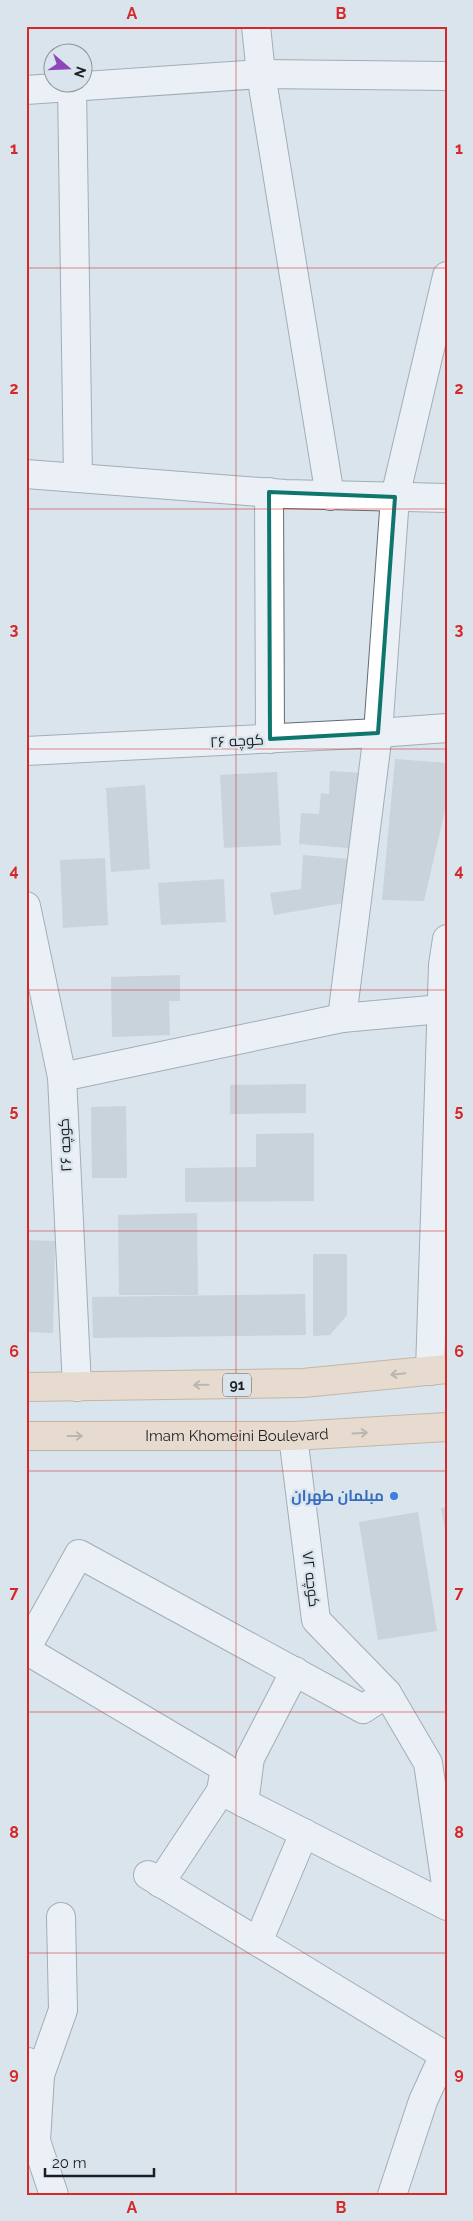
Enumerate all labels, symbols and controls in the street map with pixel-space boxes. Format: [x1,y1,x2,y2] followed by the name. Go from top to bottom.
[127,4,138,23] text: A
[336,4,347,23] text: B
[42,42,92,92] north arrow
[71,65,90,80] text: N
[10,139,18,158] text: 1
[455,139,463,158] text: 1
[9,379,19,398] text: 2
[454,379,464,398] text: 2
[10,620,19,639] text: 3
[455,620,464,639] text: 3
[210,731,264,752] street label: کوچه ۲۶
[9,861,19,880] text: 4
[454,861,464,880] text: 4
[10,1101,19,1120] text: 5
[455,1101,464,1120] text: 5
[55,1118,76,1172] street label: کوچه ۲۶
[9,1342,19,1361] text: 6
[454,1342,464,1361] text: 6
[391,1369,407,1379] one-way arrow
[223,1374,251,1396] road number: 91
[194,1380,210,1390] one-way arrow
[145,1425,329,1445] street label: Imam Khomeini Boulevard
[352,1428,368,1437] one-way arrow
[66,1431,83,1441] one-way arrow
[291,1487,384,1505] place label: مبلمان طهران
[388,1490,400,1502] marker: مبلمان طهران
[298,1550,323,1608] street label: کوچه ۷۲
[10,1583,19,1602] text: 7
[455,1583,464,1602] text: 7
[9,1823,19,1842] text: 8
[454,1823,464,1842] text: 8
[9,2064,19,2083] text: 9
[454,2064,464,2083] text: 9
[45,2146,154,2178] scale bar
[52,2154,87,2172] text: 20 m
[127,2198,138,2217] text: A
[336,2198,347,2217] text: B

